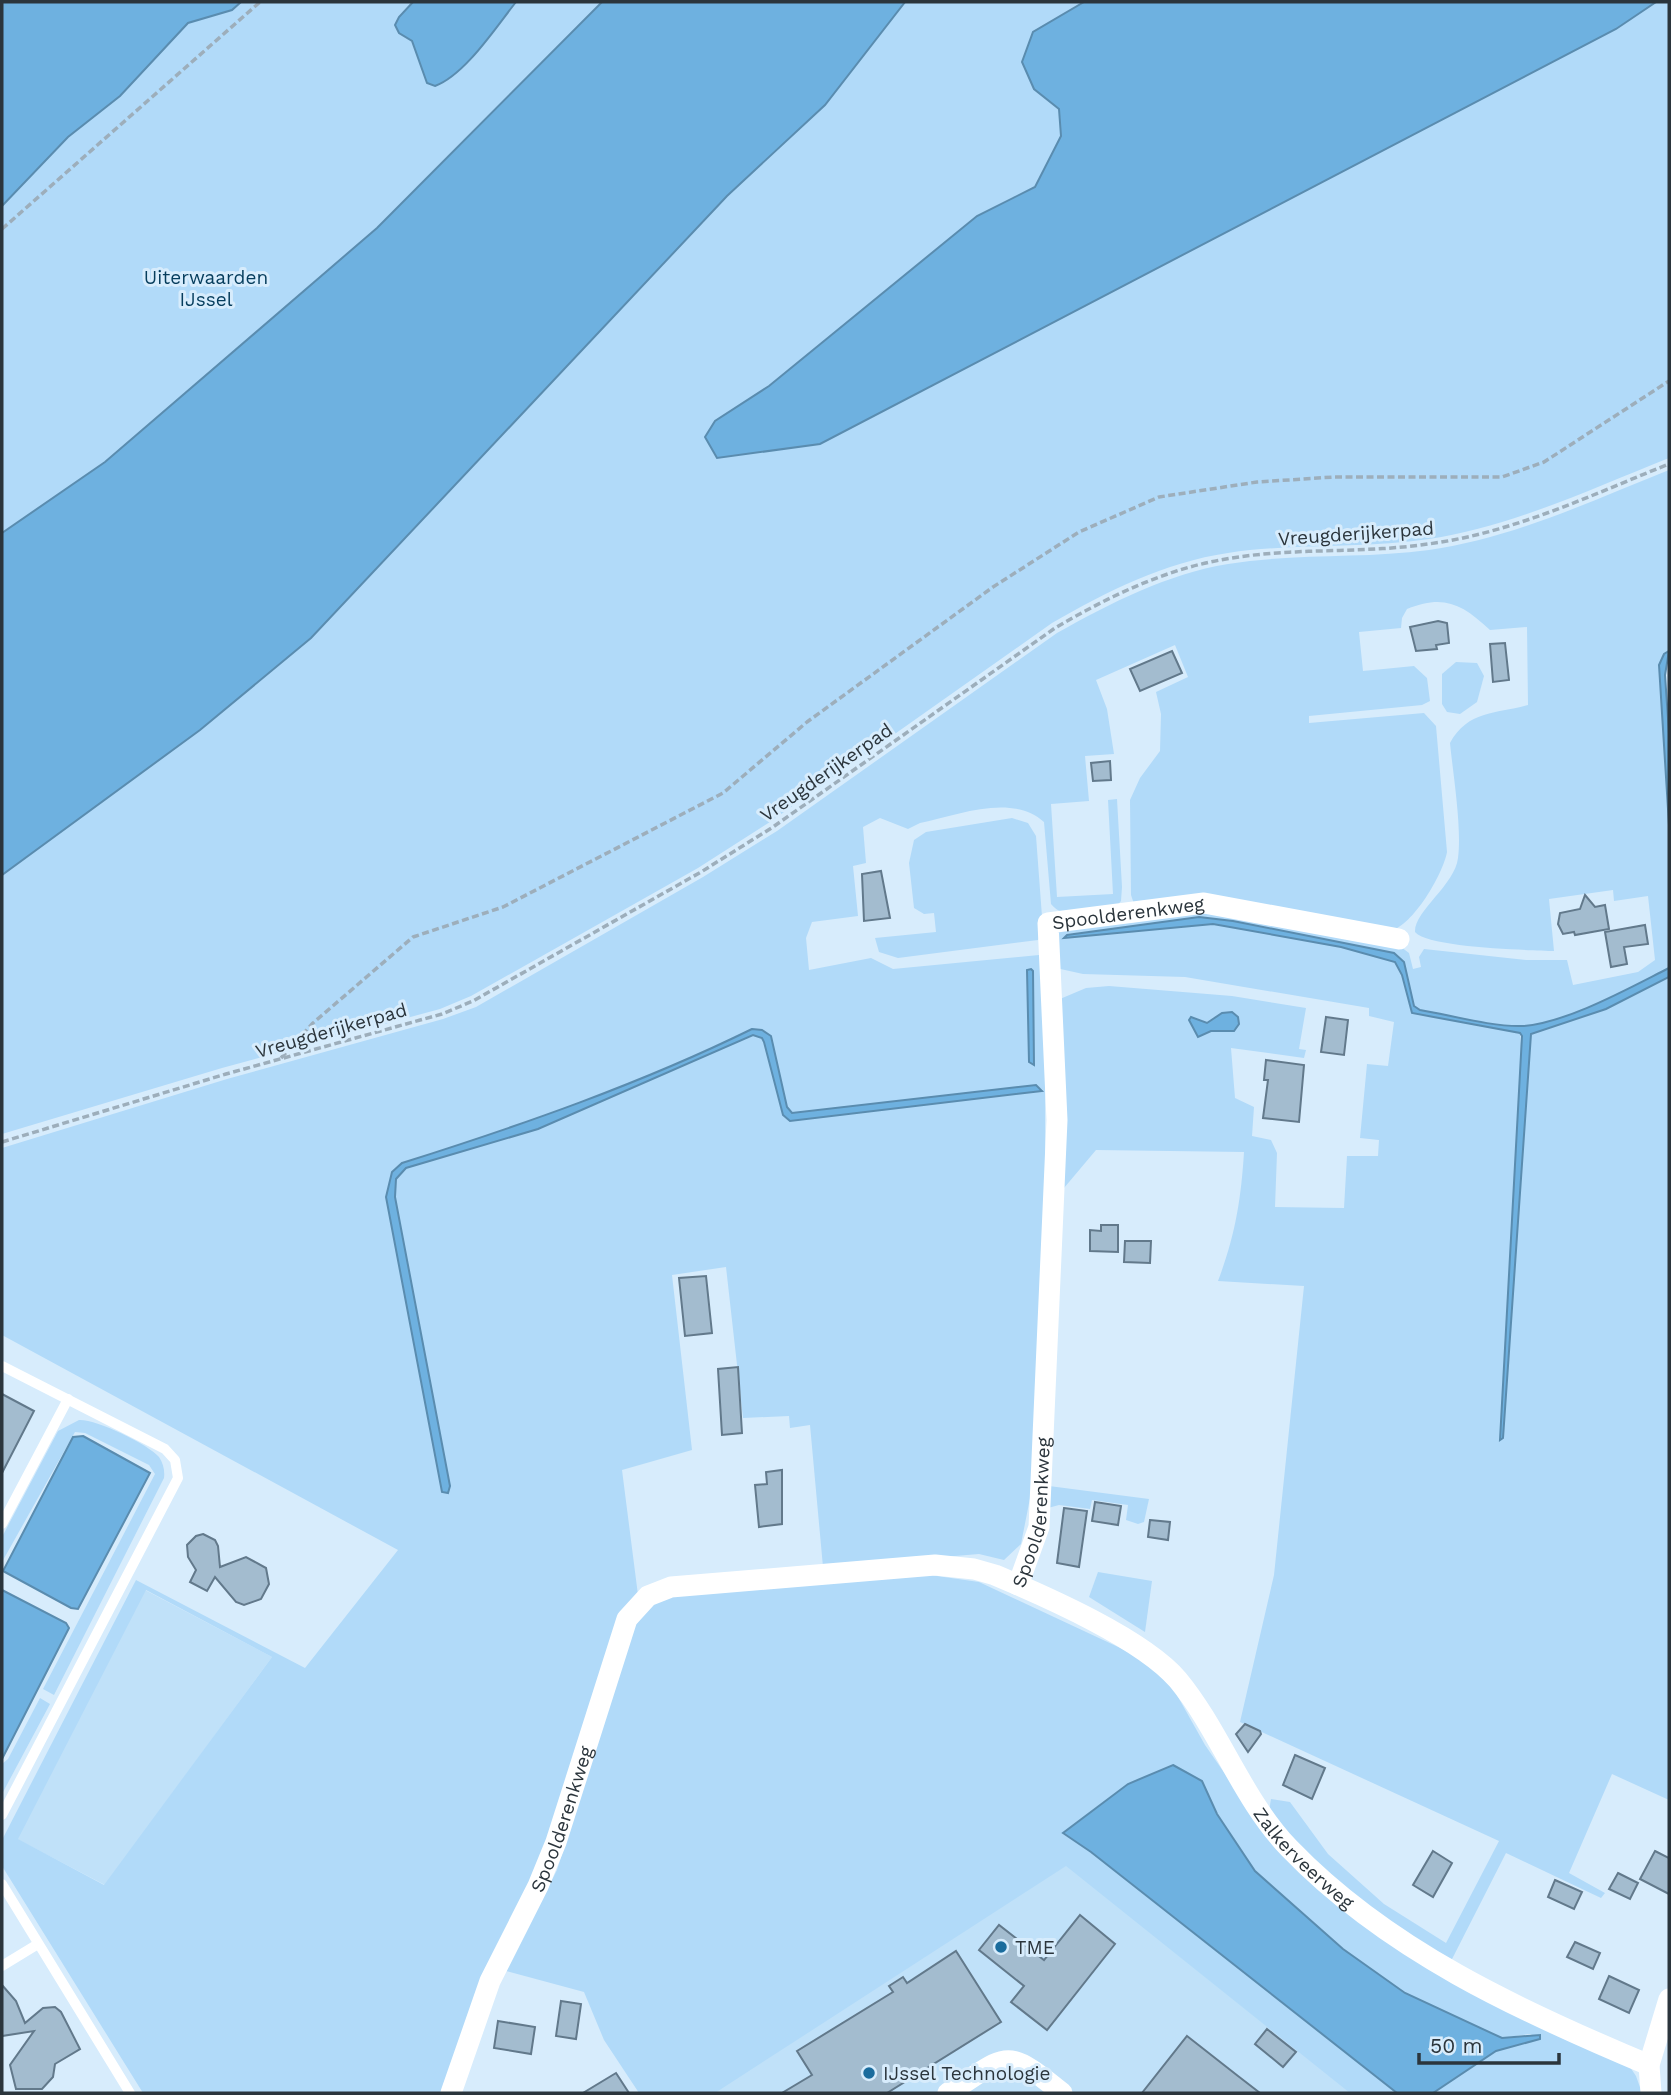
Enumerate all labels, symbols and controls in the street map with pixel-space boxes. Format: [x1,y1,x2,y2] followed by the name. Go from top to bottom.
[144,266,268,311] park label: Uiterwaarden IJssel
[1277,517,1435,550] street label: Vreugderijkerpad
[756,718,897,827] street label: Vreugderijkerpad
[1051,892,1206,934] street label: Spoolderenkweg
[253,998,409,1063] street label: Vreugderijkerpad
[1007,1436,1055,1591] street label: Spoolderenkweg
[526,1743,598,1896] street label: Spoolderenkweg
[1248,1803,1359,1914] street label: Zalkerveerweg
[1015,1936,1055,1959] place label: TME
[993,1939,1009,1955] marker: TME
[1419,2022,1559,2066] scale bar
[1430,2033,1482,2058] text: 50 m
[883,2062,1051,2085] place label: IJssel Technologie
[861,2065,877,2081] marker: IJssel Technologie

